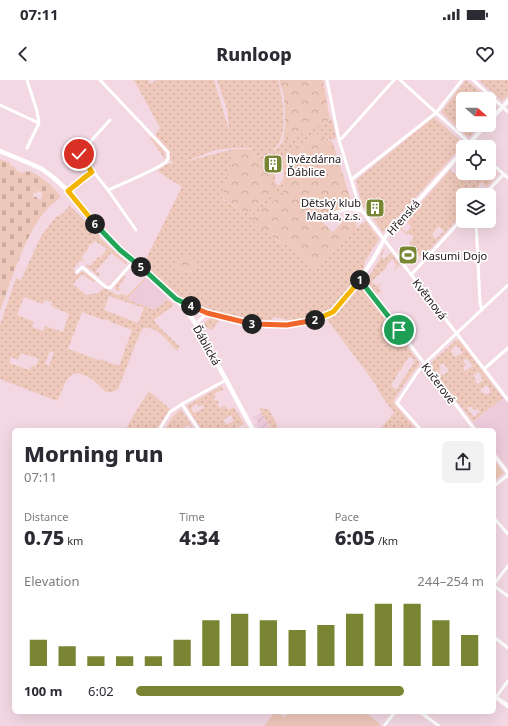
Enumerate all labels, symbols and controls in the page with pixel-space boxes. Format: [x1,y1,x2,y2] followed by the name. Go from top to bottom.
[20,4,59,24] text: 07:11
[216,42,292,66] text: Runloop
[12,43,34,65] icon: back
[474,43,496,65] icon: heart
[456,92,496,132] north arrow
[456,92,496,228] map controls
[62,137,96,171] pin
[456,140,496,180] button: locate
[68,143,90,165] icon: check
[287,151,341,179] place label: hvězdárna Ďáblice
[262,153,284,175] building icon: hvězdárna Ďáblice
[456,188,496,228] button: layers
[301,195,361,223] place label: Dětský klub Maata, z.s.
[383,196,423,238] street label: Hřenská
[364,197,386,219] building icon: Dětský klub Maata, z.s.
[85,214,105,234] pin: 6
[92,216,98,231] text: 6
[397,244,419,266] sports icon: Kasumi Dojo
[422,248,488,263] place label: Kasumi Dojo
[131,257,151,277] pin: 5
[138,259,144,274] text: 5
[350,270,370,290] pin: 1
[357,272,363,287] text: 1
[409,276,451,322] street label: Květnová
[181,296,201,316] pin: 4
[188,298,194,313] text: 4
[305,310,325,330] pin: 2
[312,312,318,327] text: 2
[382,313,416,347] pin
[242,314,262,334] pin: 3
[249,316,255,331] text: 3
[388,319,410,341] icon: arrive
[190,322,224,368] street label: Ďáblická
[419,359,459,407] street label: Kučerové
[24,438,164,468] text: Morning run
[442,441,484,483] button: share
[24,468,57,486] text: 07:11
[24,509,69,524] text: Distance
[179,509,205,524] text: Time
[335,509,359,524] text: Pace
[24,524,64,551] text: 0.75
[179,524,220,551] text: 4:34
[335,524,375,551] text: 6:05
[64,533,83,548] text: km
[375,533,398,548] text: /km
[24,572,80,590] text: Elevation
[417,572,484,590] text: 244–254 m
[24,682,62,700] text: 100 m
[88,682,114,700] text: 6:02

